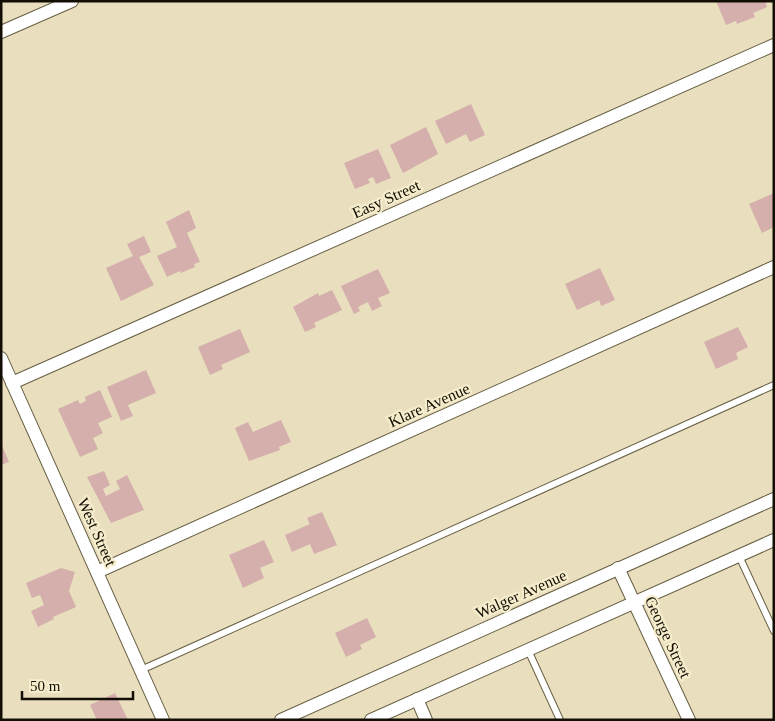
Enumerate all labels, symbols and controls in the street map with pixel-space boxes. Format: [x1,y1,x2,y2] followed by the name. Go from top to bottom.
[349,176,423,222] street label: Easy Street
[386,379,472,431] street label: Klare Avenue
[74,495,120,569] street label: West Street
[473,566,569,623] street label: Walger Avenue
[641,593,695,681] street label: George Street
[22,668,134,700] scale bar
[30,678,61,694] text: 50 m

